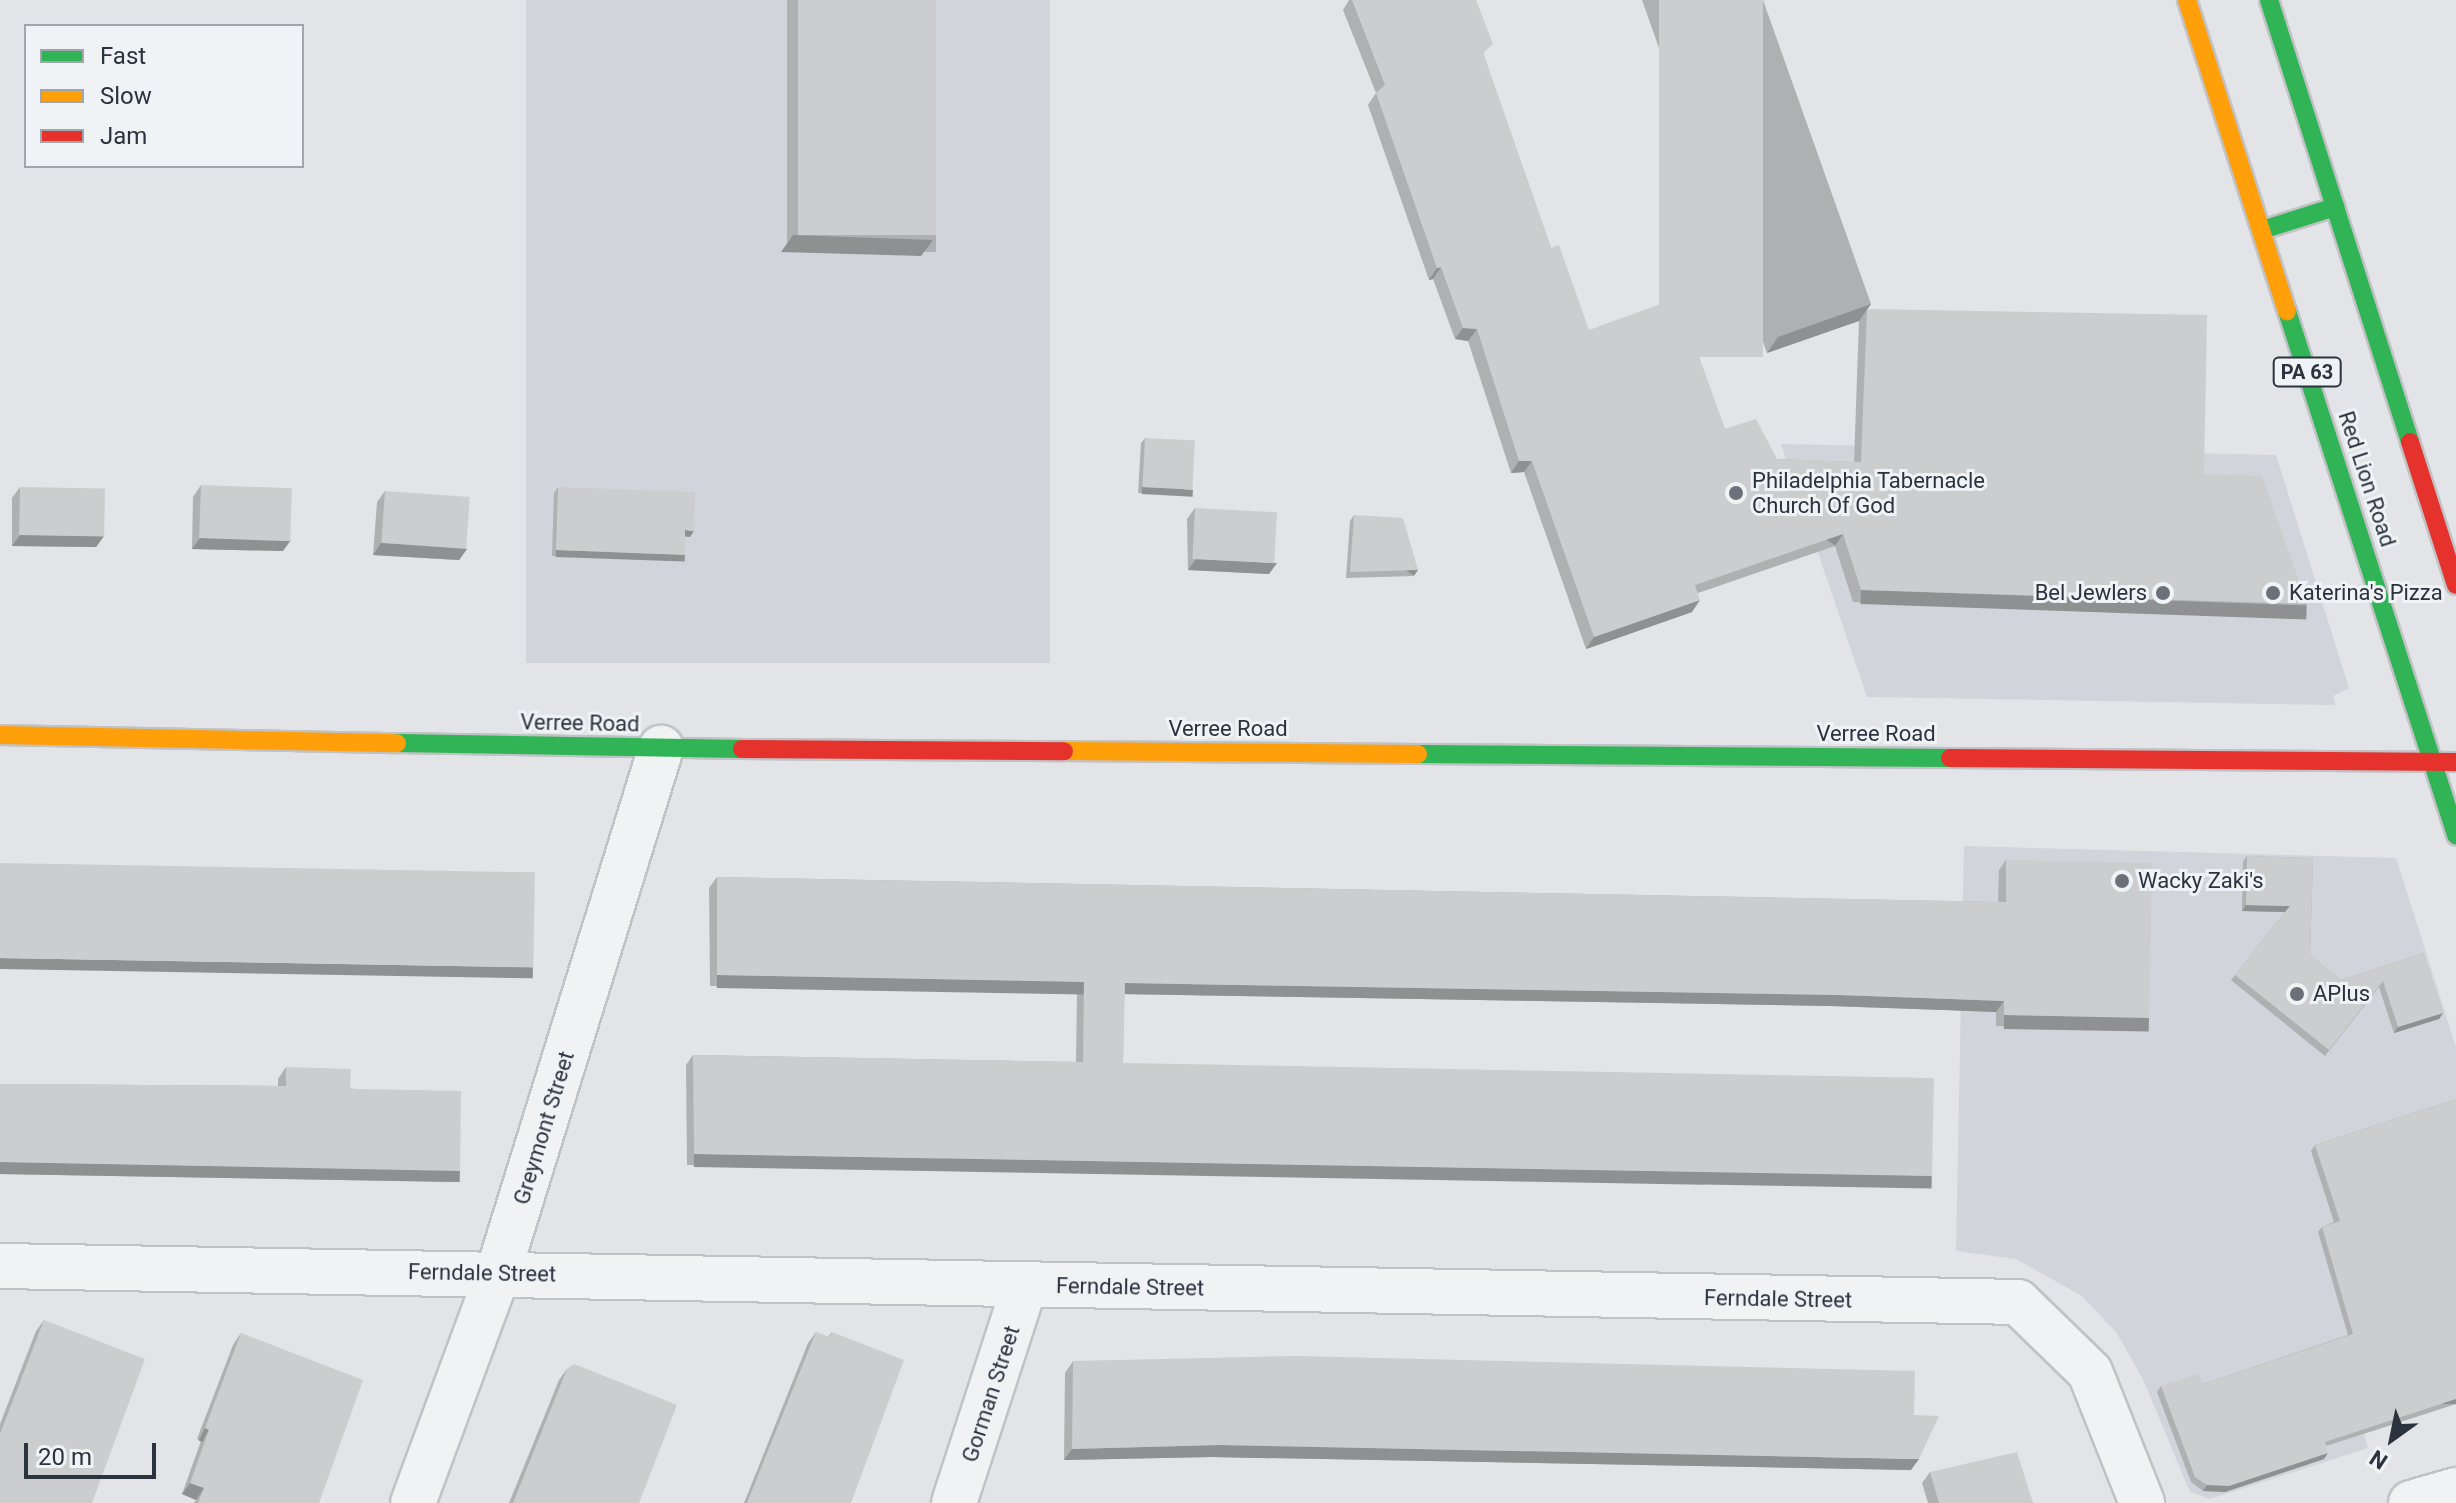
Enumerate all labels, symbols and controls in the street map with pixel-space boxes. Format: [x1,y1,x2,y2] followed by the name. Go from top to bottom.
[24,24,304,168] legend
[100,42,146,70] text: Fast
[100,82,152,110] text: Slow
[100,122,147,150] text: Jam
[2271,356,2343,388] road number: PA 63
[2333,408,2401,550] street label: Red Lion Road
[1752,467,1985,518] place label: Philadelphia Tabernacle Church Of God
[1727,484,1745,502] marker: Philadelphia Tabernacle Church Of God
[2035,580,2147,606] place label: Bel Jewlers
[2289,580,2443,606] place label: Katerina's Pizza
[2154,584,2172,602] marker: Bel Jewlers
[2264,584,2282,602] marker: Katerina's Pizza
[520,709,640,737] street label: Verree Road
[1168,716,1288,742] street label: Verree Road
[1816,721,1936,747] street label: Verree Road
[2138,868,2264,894] place label: Wacky Zaki's
[2113,872,2131,890] marker: Wacky Zaki's
[2313,981,2370,1007] place label: APlus
[2288,985,2306,1003] marker: APlus
[508,1048,580,1208] street label: Greymont Street
[408,1259,556,1287] street label: Ferndale Street
[1056,1273,1204,1301] street label: Ferndale Street
[1704,1285,1852,1313] street label: Ferndale Street
[957,1322,1025,1466] street label: Gorman Street
[2352,1399,2432,1479] north arrow
[28,1427,160,1477] scale bar
[38,1443,92,1471] text: 20 m
[2365,1445,2392,1474] text: N

